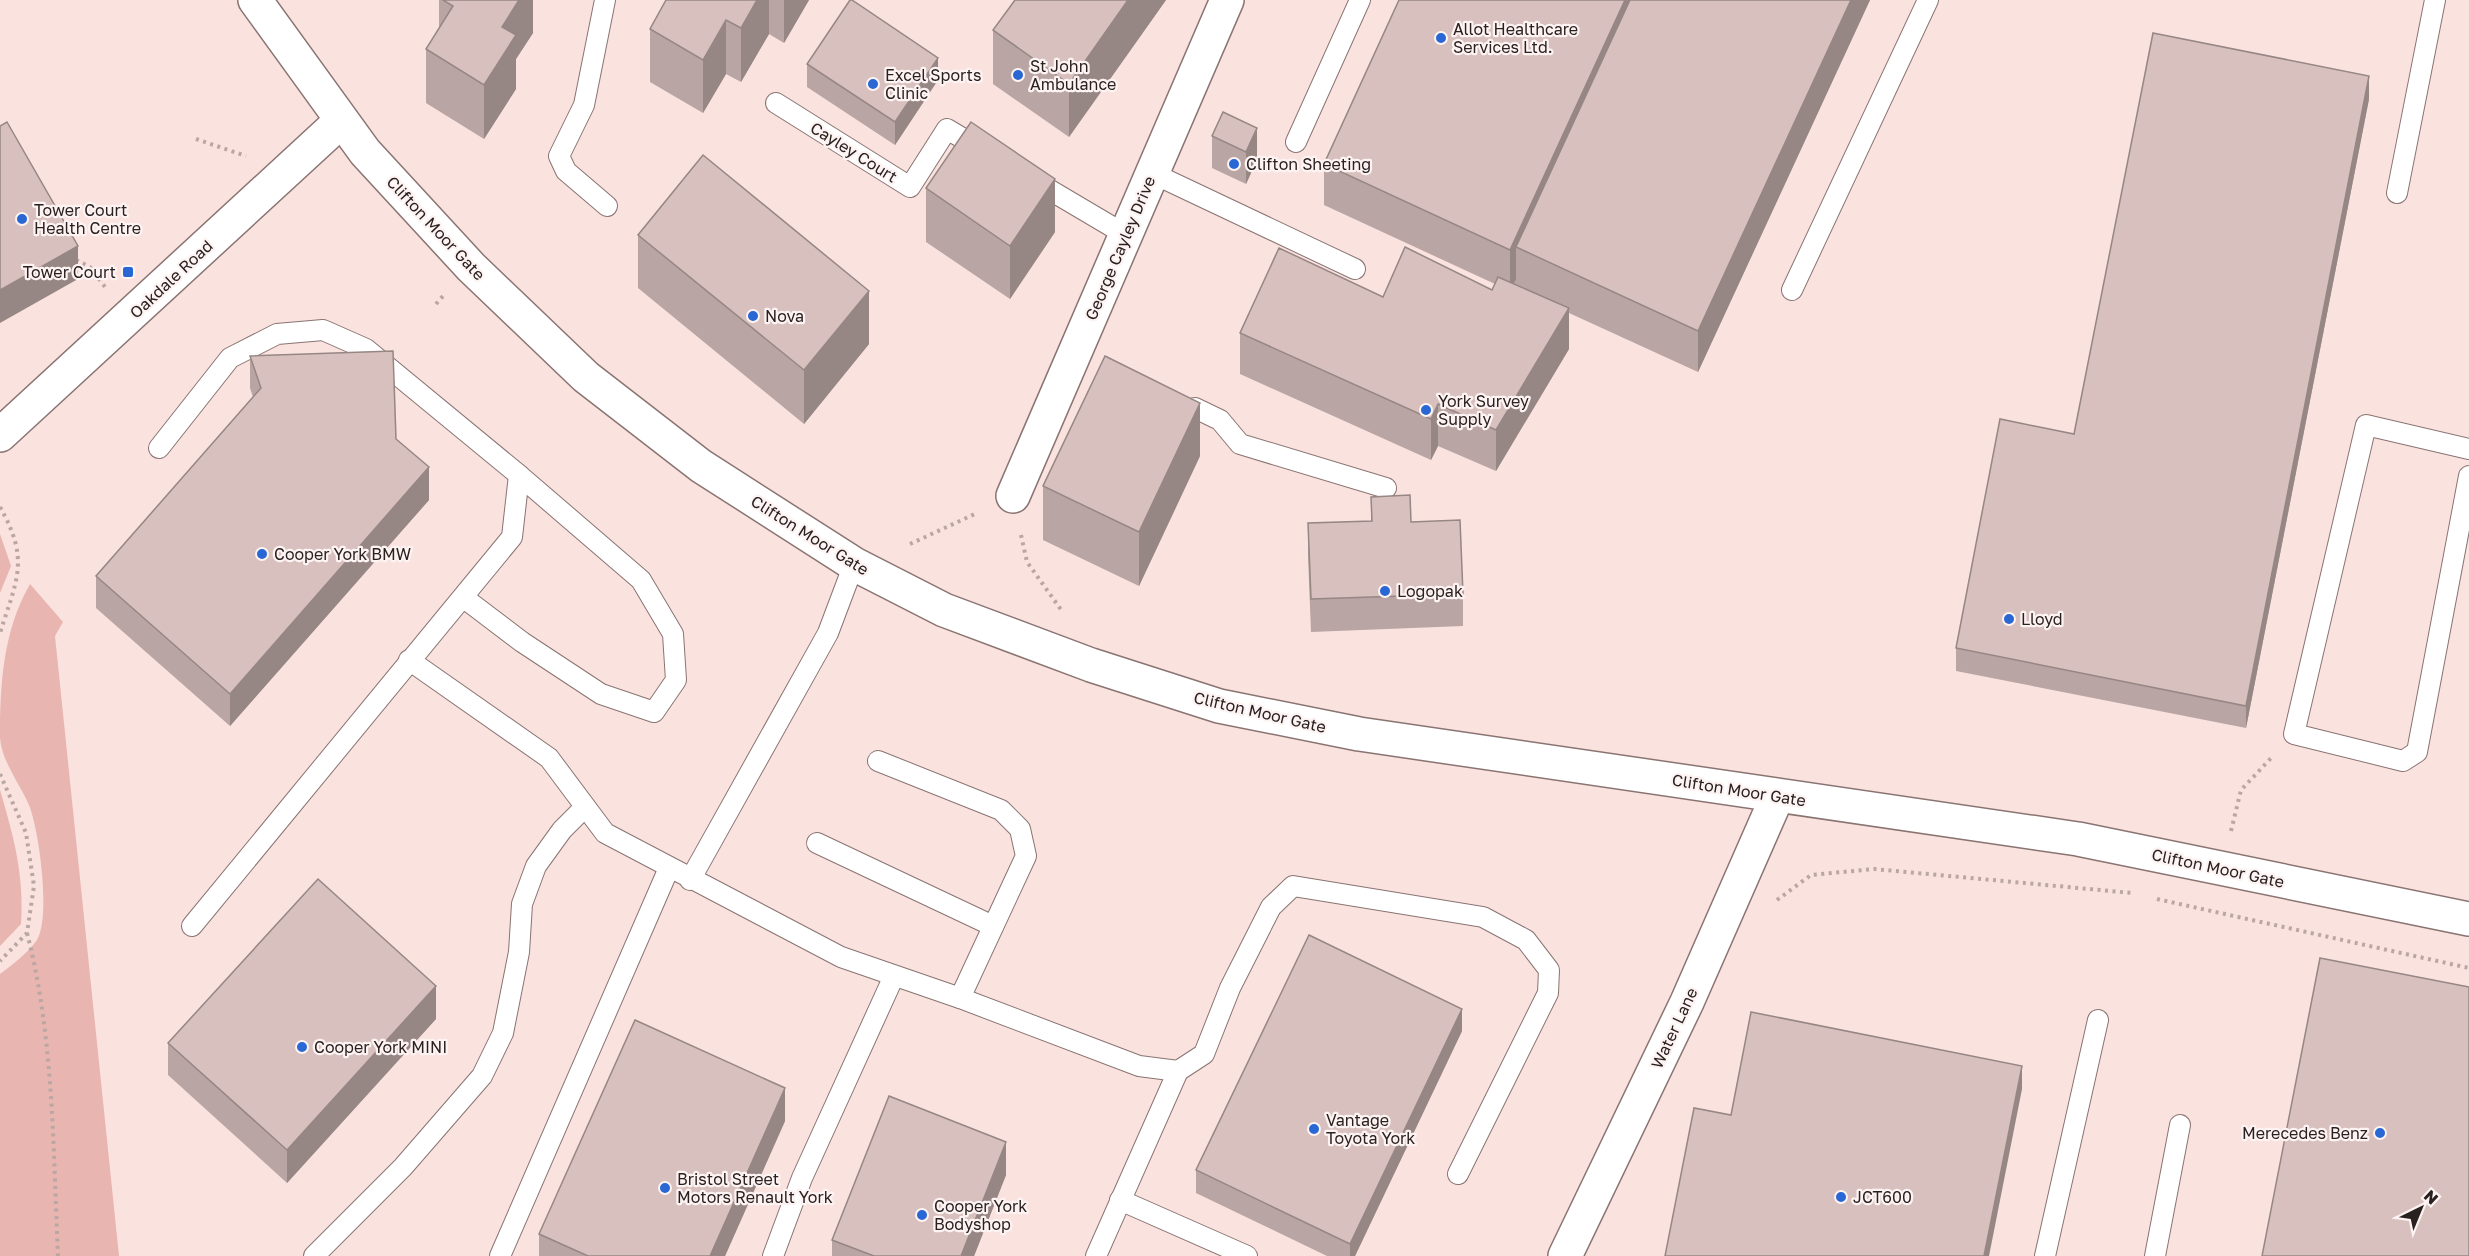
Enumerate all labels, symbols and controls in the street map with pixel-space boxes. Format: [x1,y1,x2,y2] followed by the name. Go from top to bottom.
[1453,19,1578,57] place label: Allot Healthcare Services Ltd.
[1434,31,1448,45] marker: Allot Healthcare Services Ltd.
[1030,56,1116,94] place label: St John Ambulance
[885,65,981,103] place label: Excel Sports Clinic
[1011,68,1025,82] marker: St John Ambulance
[866,77,880,91] marker: Excel Sports Clinic
[807,117,901,187] street label: Cayley Court
[1246,154,1371,174] place label: Clifton Sheeting
[1227,157,1241,171] marker: Clifton Sheeting
[383,172,489,284] street label: Clifton Moor Gate
[1081,173,1159,323] street label: George Cayley Drive
[34,200,141,238] place label: Tower Court Health Centre
[15,212,29,226] marker: Tower Court Health Centre
[125,236,217,322] street label: Oakdale Road
[23,262,116,282] place label: Tower Court
[121,265,135,279] marker: Tower Court
[765,306,804,326] place label: Nova
[746,309,760,323] marker: Nova
[1438,391,1529,429] place label: York Survey Supply
[1419,403,1433,417] marker: York Survey Supply
[747,491,873,579] street label: Clifton Moor Gate
[274,544,411,564] place label: Cooper York BMW
[255,547,269,561] marker: Cooper York BMW
[1397,581,1463,601] place label: Logopak
[1378,584,1392,598] marker: Logopak
[2021,609,2063,629] place label: Lloyd
[2002,612,2016,626] marker: Lloyd
[1192,687,1328,737] street label: Clifton Moor Gate
[1671,770,1807,810] street label: Clifton Moor Gate
[2150,844,2286,892] street label: Clifton Moor Gate
[1647,984,1701,1072] street label: Water Lane
[314,1037,447,1057] place label: Cooper York MINI
[295,1040,309,1054] marker: Cooper York MINI
[1326,1110,1415,1148] place label: Vantage Toyota York
[1307,1122,1321,1136] marker: Vantage Toyota York
[2242,1123,2368,1143] place label: Merecedes Benz
[2373,1126,2387,1140] marker: Merecedes Benz
[677,1169,833,1207] place label: Bristol Street Motors Renault York
[2391,1178,2451,1238] north arrow
[658,1181,672,1195] marker: Bristol Street Motors Renault York
[2420,1186,2443,1208] text: N
[1853,1187,1912,1207] place label: JCT600
[1834,1190,1848,1204] marker: JCT600
[934,1196,1027,1234] place label: Cooper York Bodyshop
[915,1208,929,1222] marker: Cooper York Bodyshop

